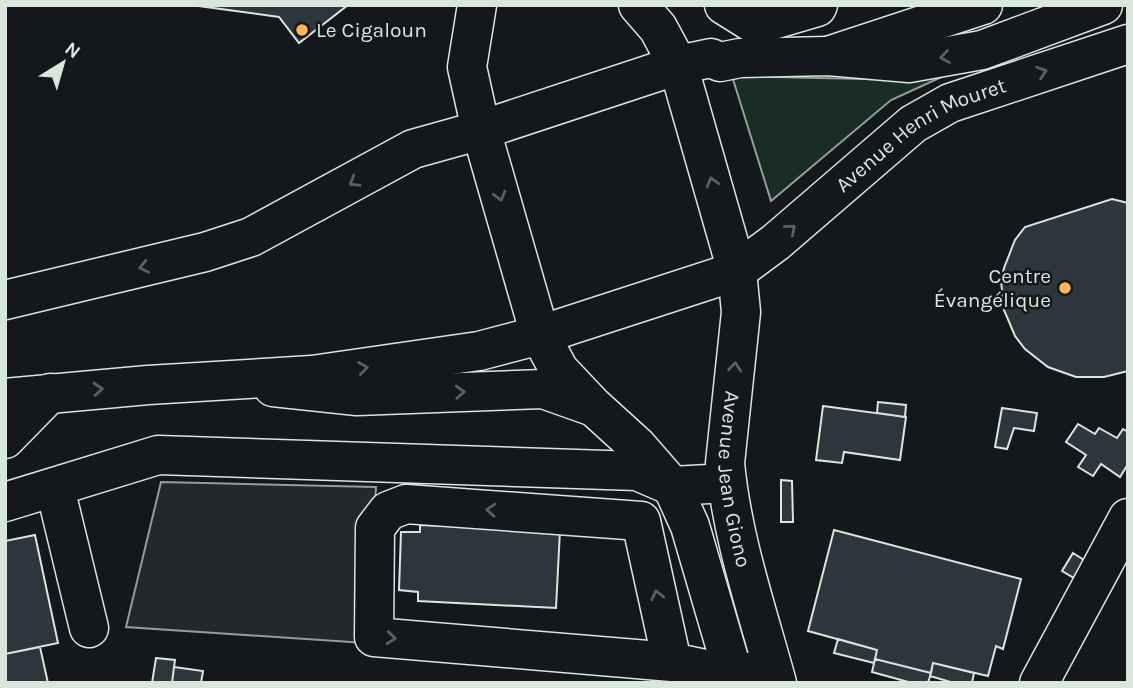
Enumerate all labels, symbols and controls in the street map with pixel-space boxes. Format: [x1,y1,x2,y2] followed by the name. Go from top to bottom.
[316,18,427,42] place label: Le Cigaloun
[294,22,310,38] marker: Le Cigaloun
[28,28,98,98] north arrow
[61,37,85,63] text: N
[939,49,951,64] one-way arrow
[1036,65,1048,80] one-way arrow
[831,73,1009,197] street label: Avenue Henri Mouret
[348,174,361,187] one-way arrow
[705,176,720,188] one-way arrow
[492,190,506,202] one-way arrow
[783,225,796,237] one-way arrow
[138,259,150,273] one-way arrow
[934,264,1051,312] place label: Centre Évangélique
[1057,280,1073,296] marker: Centre Évangélique
[357,361,369,376] one-way arrow
[728,361,743,372] one-way arrow
[92,382,103,397] one-way arrow
[455,385,466,400] one-way arrow
[713,390,756,570] street label: Avenue Jean Giono
[485,503,496,518] one-way arrow
[651,589,666,601] one-way arrow
[386,630,397,645] one-way arrow

